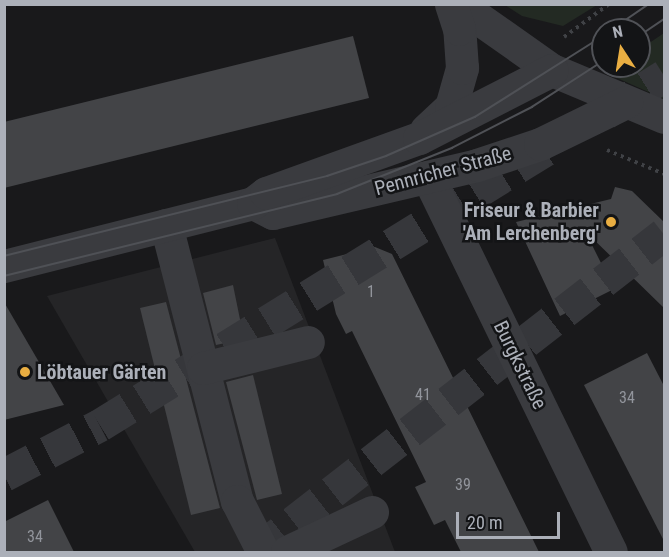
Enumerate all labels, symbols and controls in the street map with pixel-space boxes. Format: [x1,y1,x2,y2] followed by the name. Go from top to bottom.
[591,18,651,78] north arrow
[611,22,624,42] text: N
[372,141,514,201] street label: Pennricher Straße
[463,198,599,245] place label: Friseur & Barbier 'Am Lerchenberg'
[604,215,618,229] marker: Friseur & Barbier 'Am Lerchenberg'
[367,282,375,302] house number: 1
[488,317,552,413] street label: Burgkstraße
[37,360,166,384] place label: Löbtauer Gärten
[18,365,32,379] marker: Löbtauer Gärten
[415,385,431,405] house number: 41
[619,388,635,408] house number: 34
[455,475,471,495] house number: 39
[459,500,562,538] scale bar
[467,512,502,533] text: 20 m
[27,527,43,547] house number: 34

